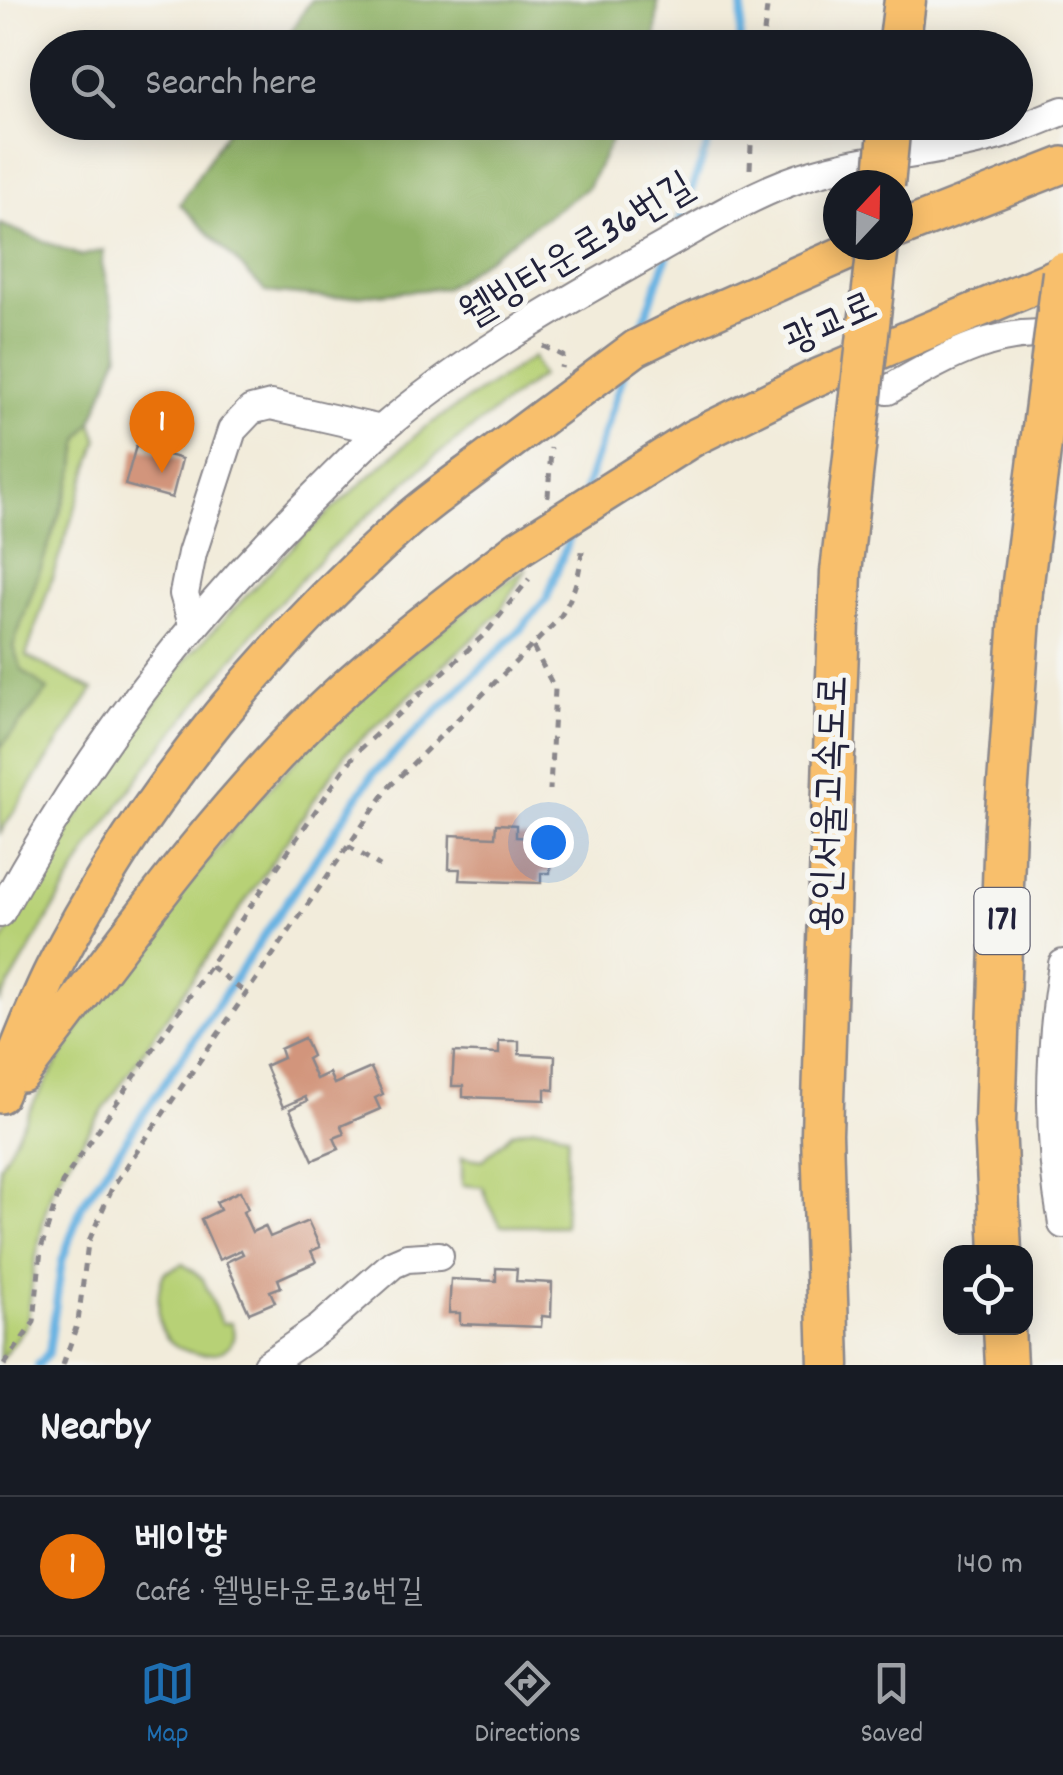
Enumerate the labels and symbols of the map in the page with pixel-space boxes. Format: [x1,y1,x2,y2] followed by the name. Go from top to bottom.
[452,161,706,345] street label: 웰빙타운로36번길
[823,170,913,260] north arrow
[776,280,888,372] street label: 광교로
[130,390,194,473] pin: 1
[800,674,866,934] street label: 용인서울고속도로
[523,817,574,868] your location
[974,888,1030,954] road number: 171

